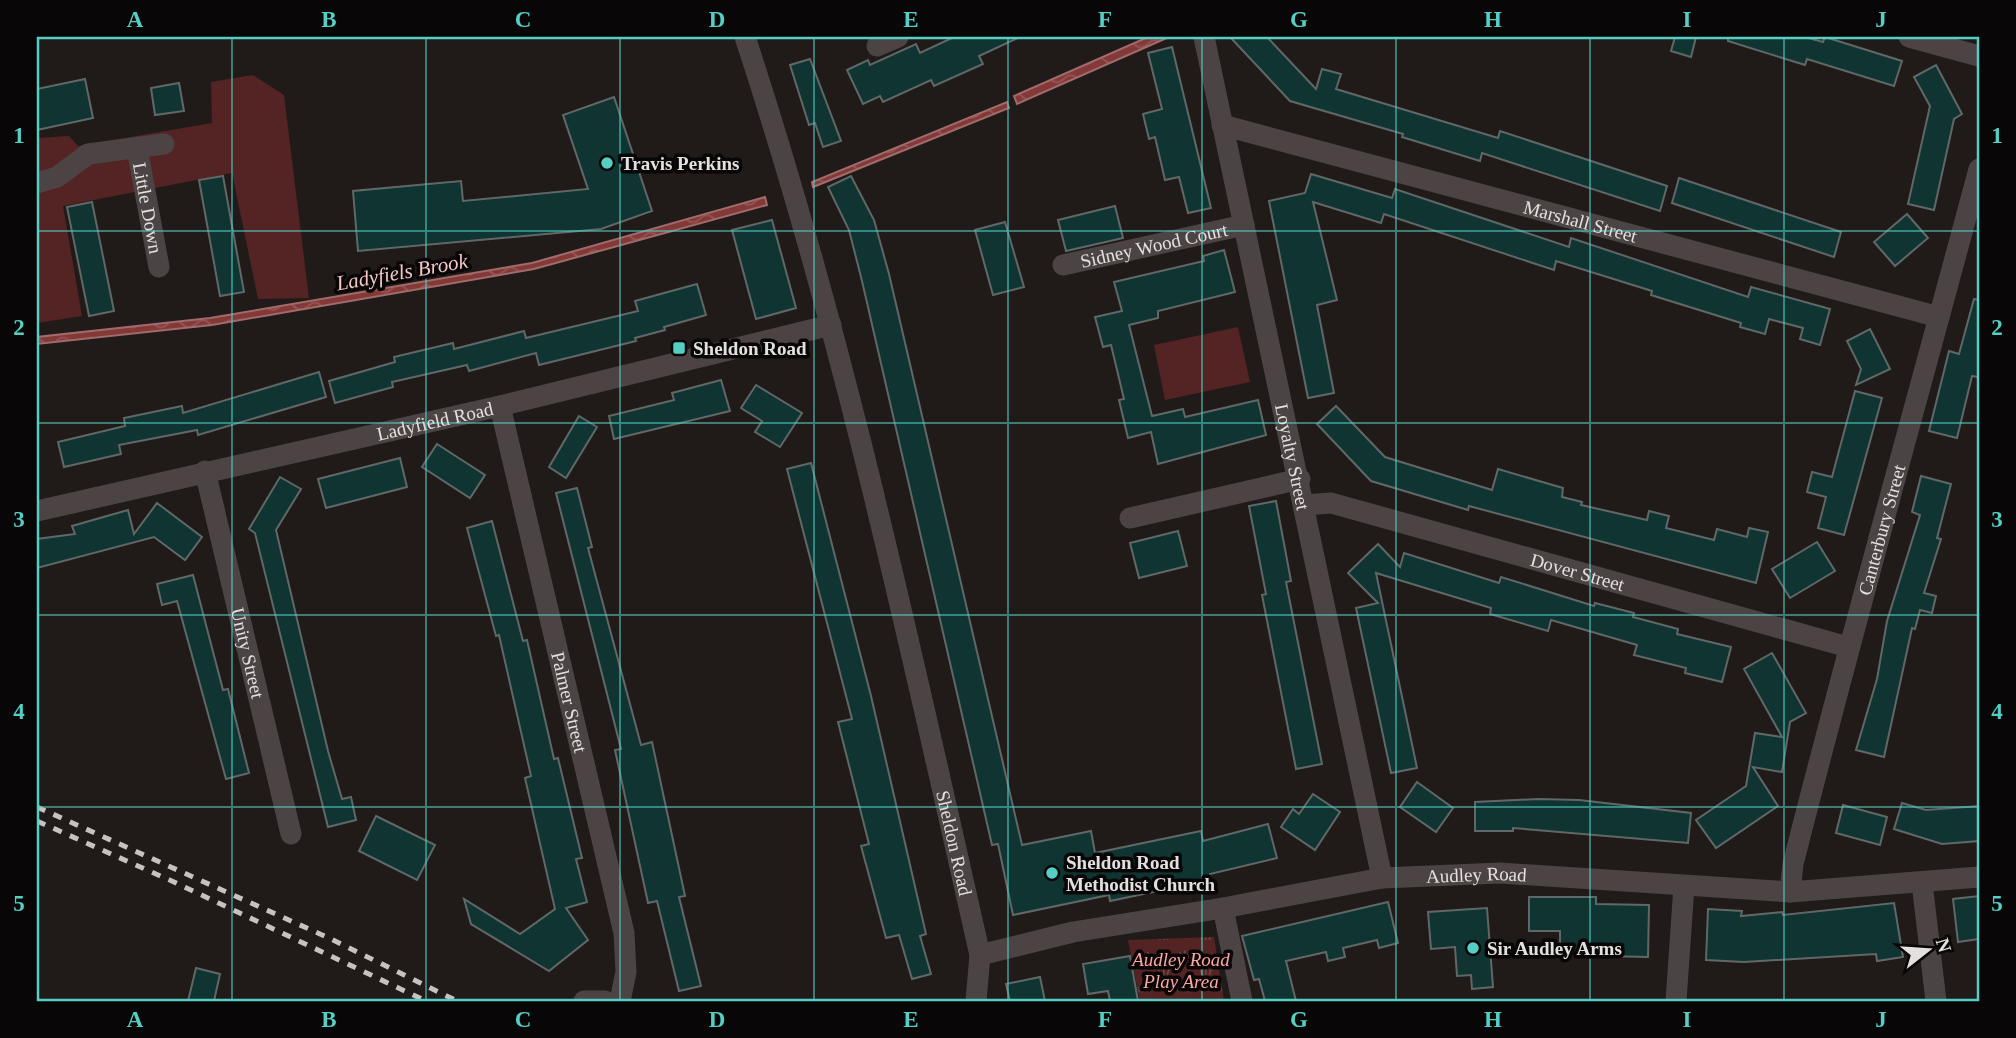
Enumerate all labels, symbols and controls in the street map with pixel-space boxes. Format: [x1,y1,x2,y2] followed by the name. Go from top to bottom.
[127,7,144,32] text: A
[321,7,337,32] text: B
[515,7,531,32] text: C
[709,7,725,32] text: D
[903,7,919,32] text: E
[1098,7,1112,32] text: F
[1290,7,1308,32] text: G
[1484,7,1502,32] text: H
[1683,7,1692,32] text: I
[1875,7,1887,32] text: J
[13,123,25,148] text: 1
[1991,123,2003,148] text: 1
[621,153,739,174] place label: Travis Perkins
[599,155,615,171] marker: Travis Perkins
[129,161,166,256] street label: Little Down
[1521,196,1640,247] street label: Marshall Street
[1078,219,1230,272] street label: Sidney Wood Court
[334,249,470,296] water label: Ladyfiels Brook
[13,315,25,340] text: 2
[1991,315,2003,340] text: 2
[693,338,807,359] place label: Sheldon Road
[671,340,687,356] marker: Sheldon Road
[375,398,496,445] street label: Ladyfield Road
[1271,402,1314,513] street label: Loyalty Street
[1854,461,1910,597] street label: Canterbury Street
[13,507,25,532] text: 3
[1991,507,2003,532] text: 3
[1528,549,1627,595] street label: Dover Street
[227,606,269,701] street label: Unity Street
[547,650,591,755] street label: Palmer Street
[13,699,25,724] text: 4
[1991,699,2003,724] text: 4
[932,788,976,898] street label: Sheldon Road
[1066,852,1215,895] place label: Sheldon Road Methodist Church
[1426,863,1528,887] street label: Audley Road
[1044,865,1060,881] marker: Sheldon Road Methodist Church
[13,891,25,916] text: 5
[1991,891,2003,916] text: 5
[1894,916,1964,986] north arrow
[1932,936,1956,955] text: N
[1487,938,1622,959] place label: Sir Audley Arms
[1465,940,1481,956] marker: Sir Audley Arms
[1130,949,1230,992] park label: Audley Road Play Area
[127,1007,144,1032] text: A
[321,1007,337,1032] text: B
[515,1007,531,1032] text: C
[709,1007,725,1032] text: D
[903,1007,919,1032] text: E
[1098,1007,1112,1032] text: F
[1290,1007,1308,1032] text: G
[1484,1007,1502,1032] text: H
[1683,1007,1692,1032] text: I
[1875,1007,1887,1032] text: J

